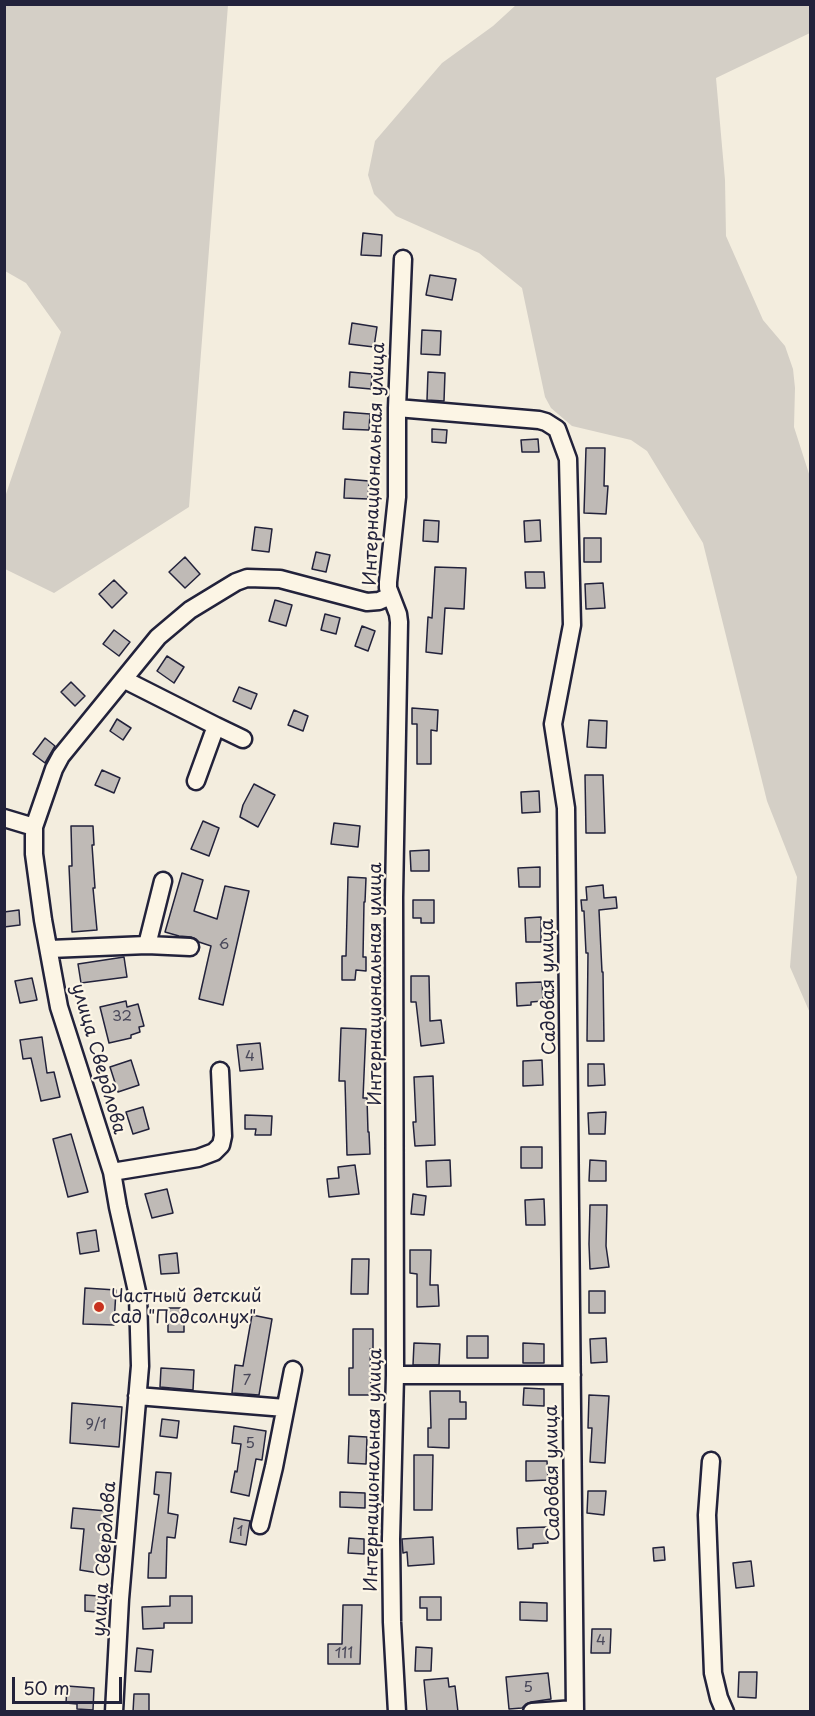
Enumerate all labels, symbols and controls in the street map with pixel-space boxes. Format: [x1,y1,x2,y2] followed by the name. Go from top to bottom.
[360,342,390,586] street label: Интернациональная улица
[365,862,387,1106] street label: Интернациональная улица
[537,919,561,1055] street label: Садовая улица
[219,936,229,954] house number: 6
[66,981,130,1137] street label: улица Свердлова
[112,1008,132,1026] house number: 32
[245,1048,255,1066] house number: 4
[111,1286,262,1328] place label: Частный детский сад "Подсолнух"
[92,1300,106,1314] marker: Частный детский сад "Подсолнух"
[361,1348,387,1592] street label: Интернациональная улица
[243,1372,251,1390] house number: 7
[541,1405,565,1541] street label: Садовая улица
[85,1416,107,1434] house number: 9/1
[245,1435,255,1453] house number: 5
[89,1481,121,1637] street label: улица Свердлова
[237,1523,243,1541] house number: 1
[596,1632,606,1650] house number: 4
[335,1645,353,1663] house number: 111
[15,1665,124,1703] scale bar
[23,1674,70,1701] text: 50 m
[523,1679,533,1697] house number: 5

